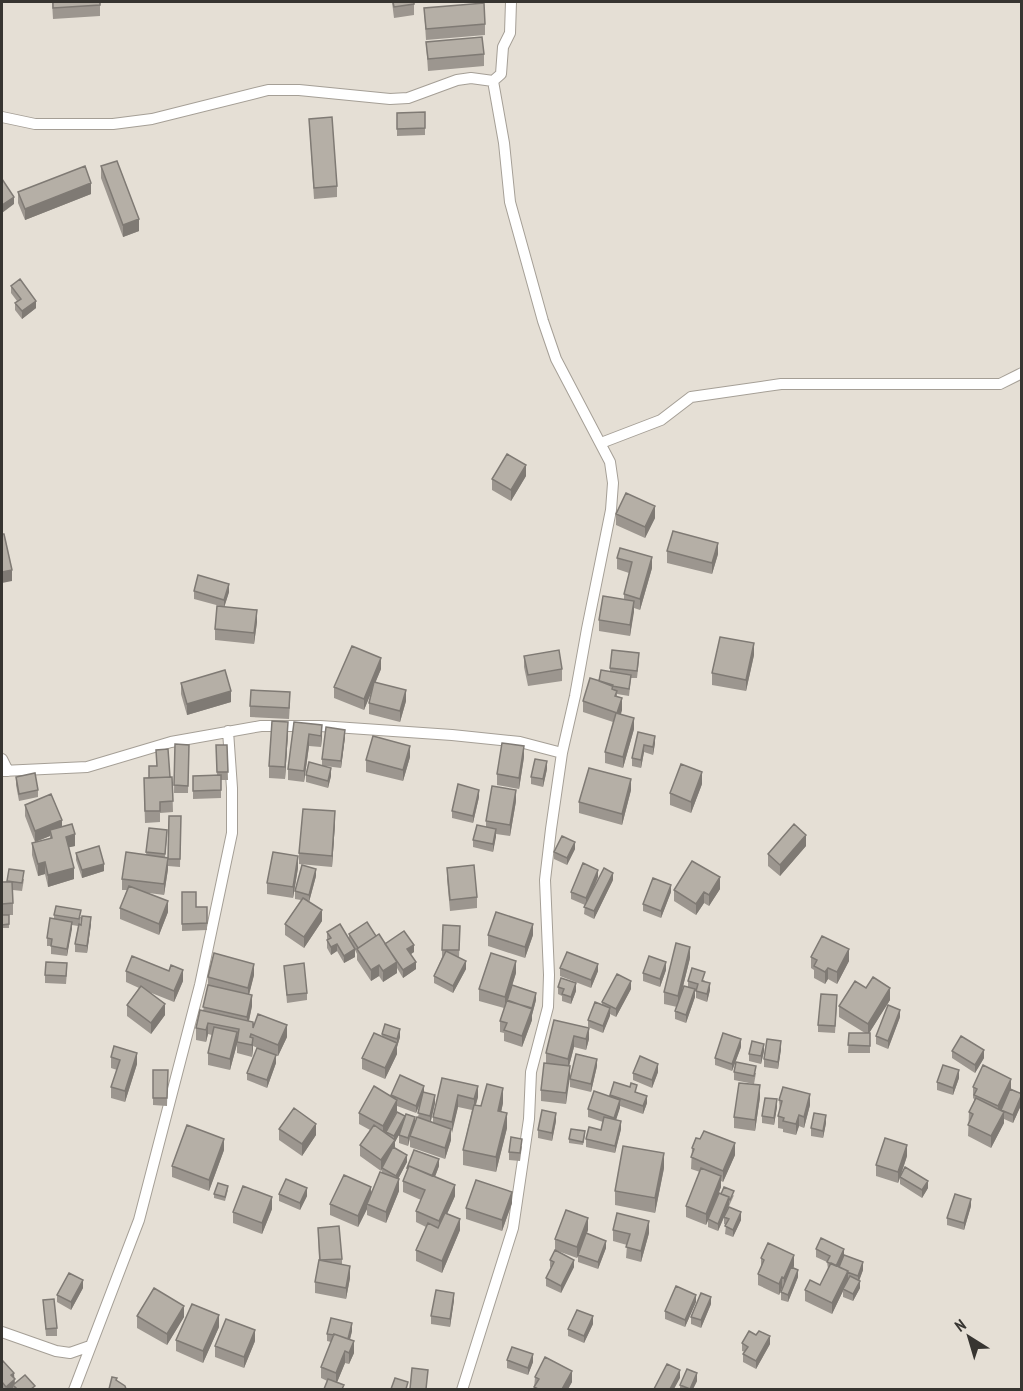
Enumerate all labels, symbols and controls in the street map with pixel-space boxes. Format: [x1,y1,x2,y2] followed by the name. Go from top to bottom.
[939,1307,999,1367] north arrow
[951,1314,969,1336] text: N

